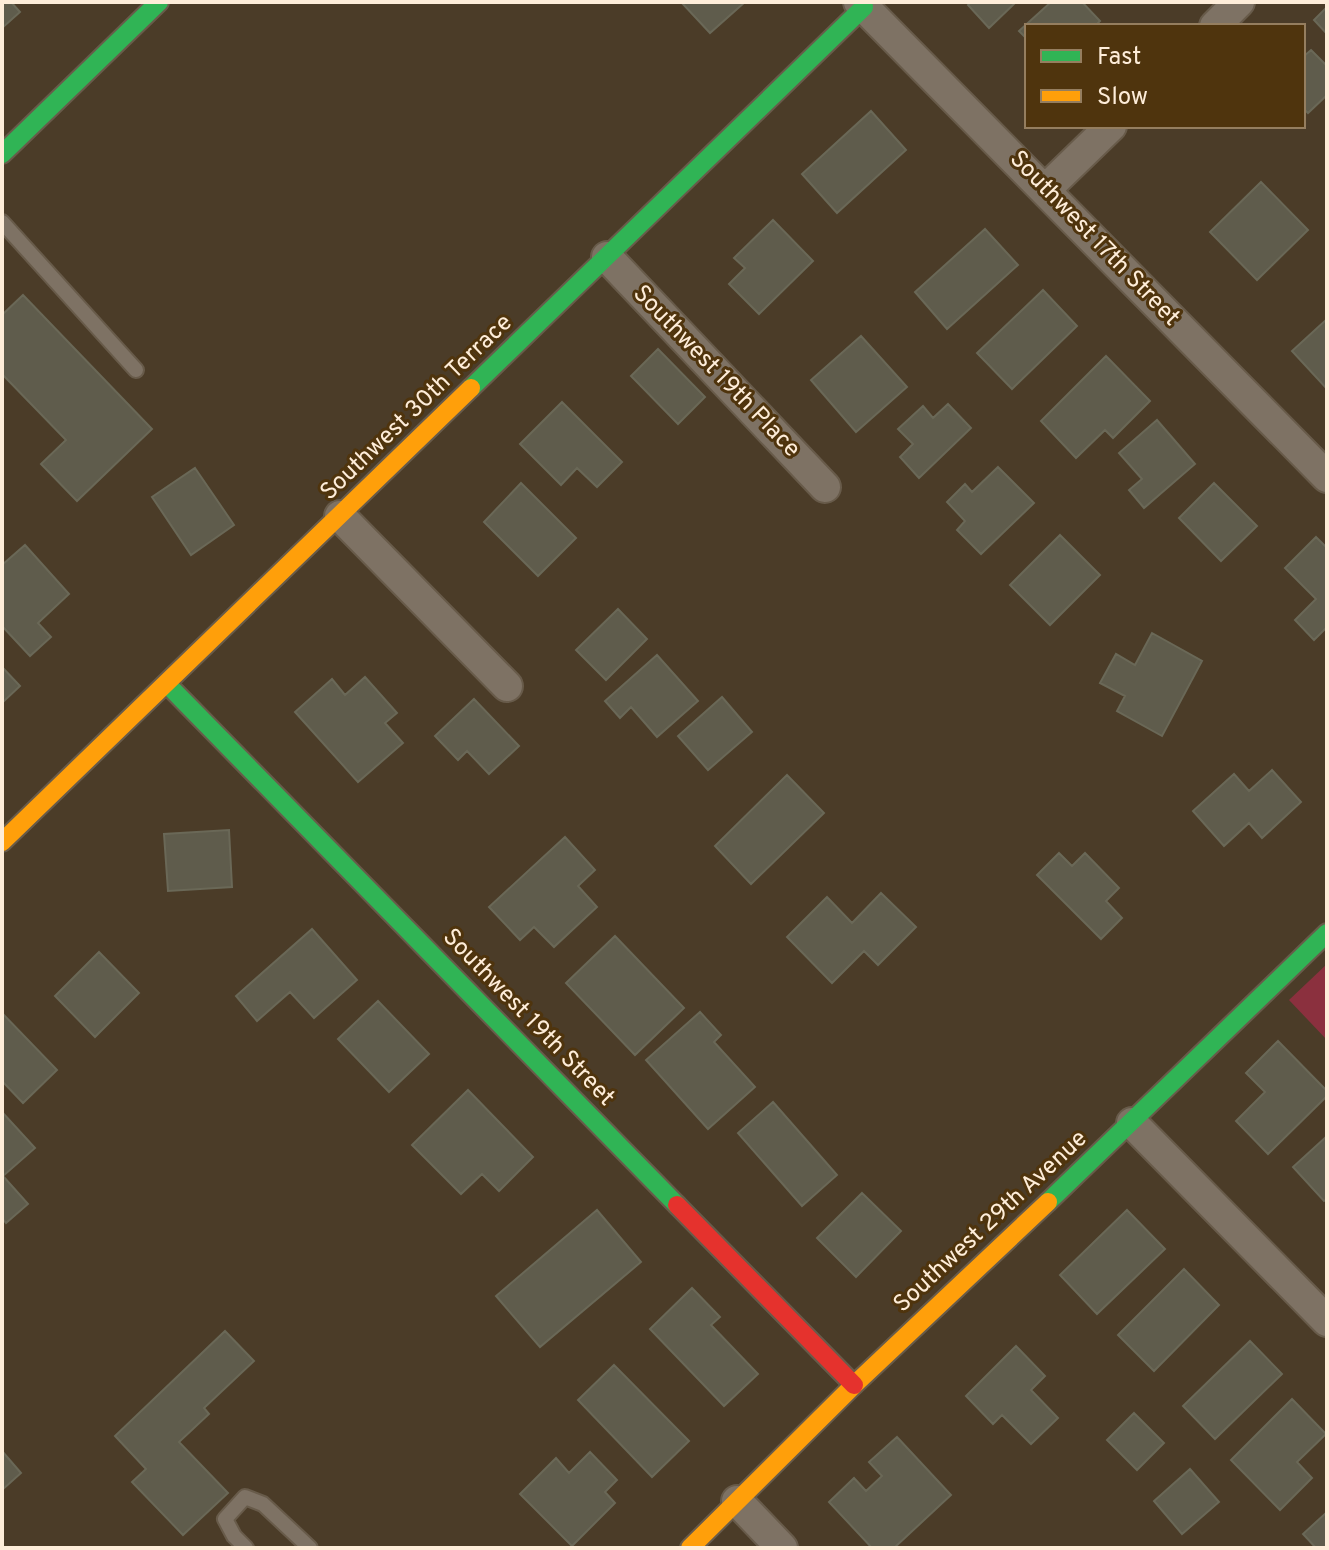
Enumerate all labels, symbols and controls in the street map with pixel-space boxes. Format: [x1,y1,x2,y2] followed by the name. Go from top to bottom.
[1025,24,1305,128] legend
[1097,43,1141,73] text: Fast
[1097,83,1148,113] text: Slow
[1002,145,1186,333] street label: Southwest 17th Street
[626,279,806,465] street label: Southwest 19th Place
[315,308,519,508] street label: Southwest 30th Terrace
[436,923,620,1113] street label: Southwest 19th Street
[888,1124,1094,1320] street label: Southwest 29th Avenue

